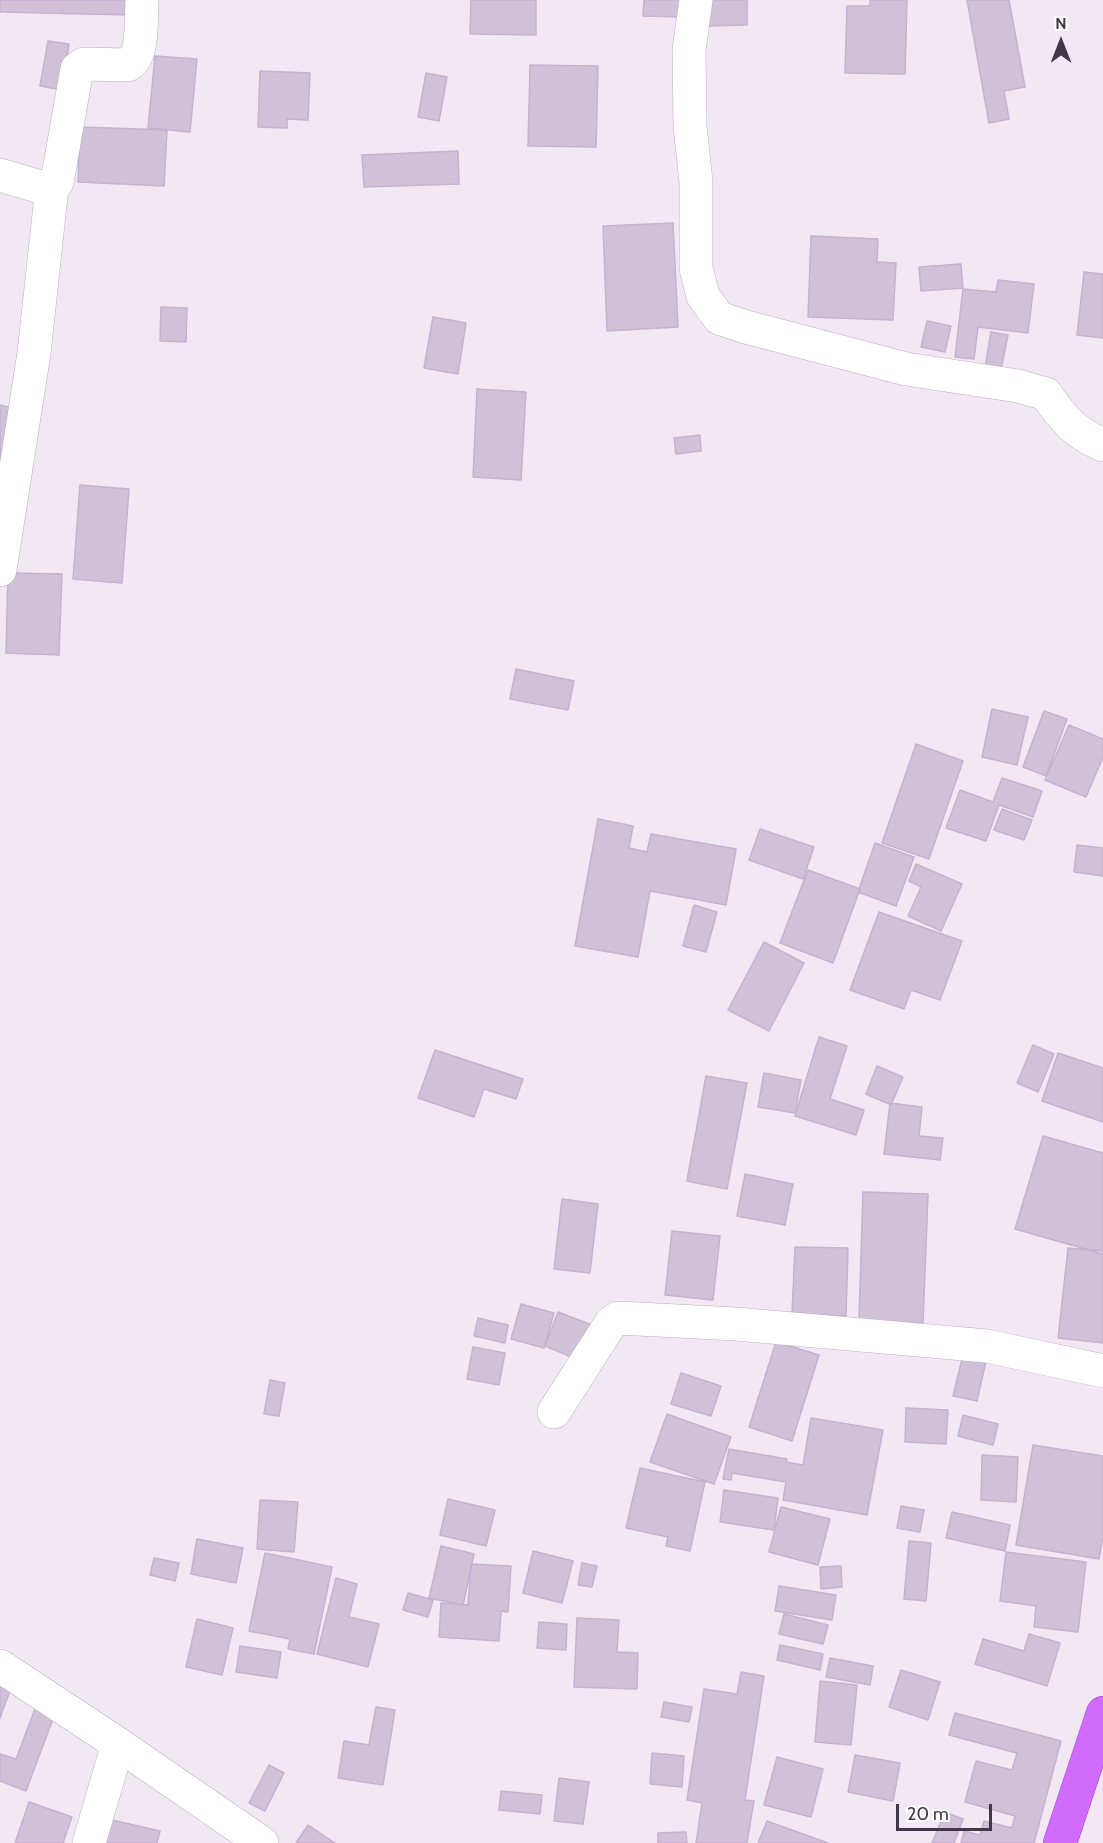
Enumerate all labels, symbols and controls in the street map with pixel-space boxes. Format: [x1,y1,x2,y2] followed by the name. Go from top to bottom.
[1031,12,1091,72] north arrow
[1055,14,1067,33] text: N
[899,1792,995,1830] scale bar
[907,1803,949,1825] text: 20 m

